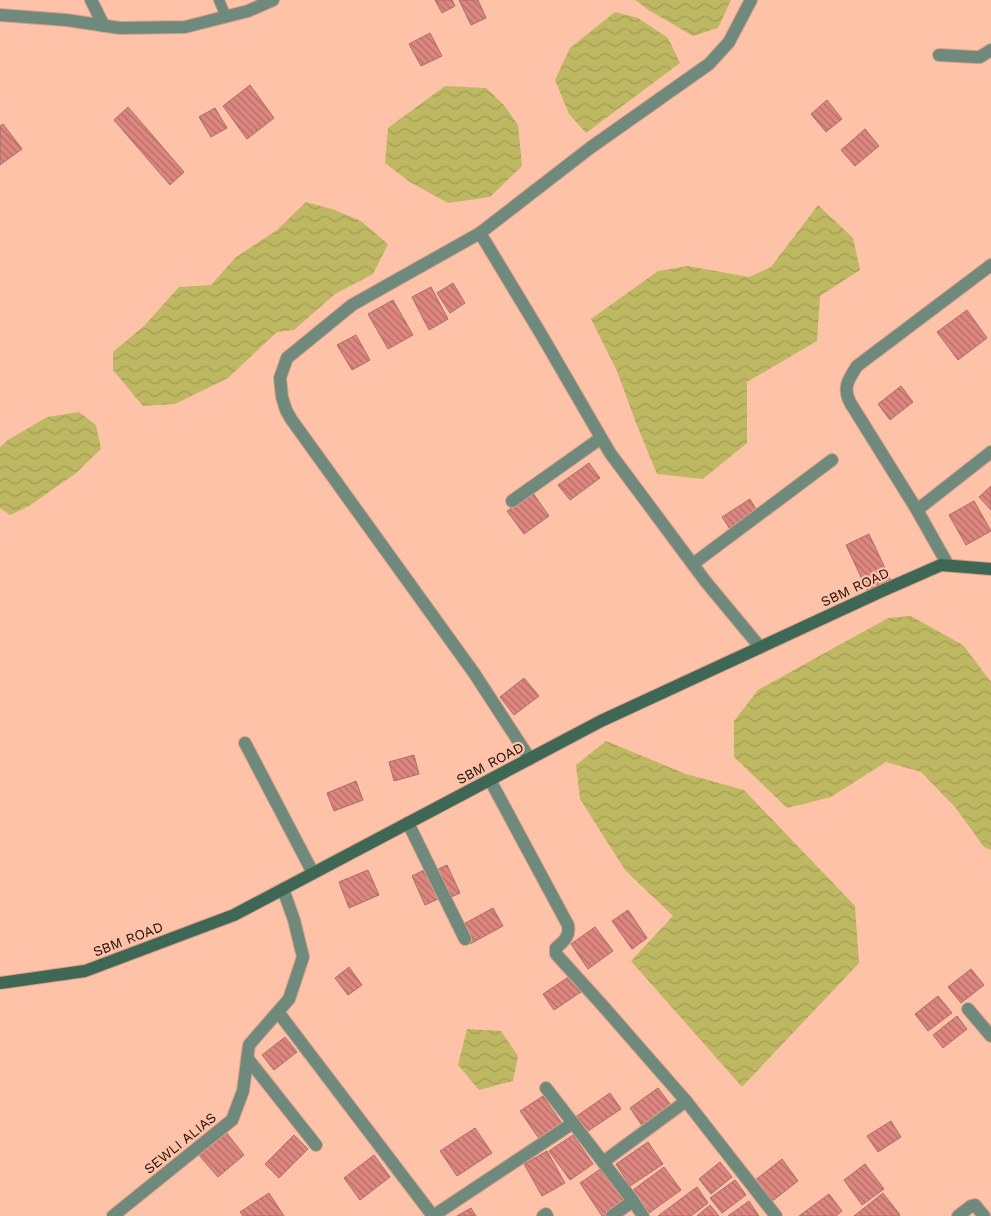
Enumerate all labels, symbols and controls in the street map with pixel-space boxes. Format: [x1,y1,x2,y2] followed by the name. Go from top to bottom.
[818,564,892,610] street label: SBM ROAD
[454,739,526,787] street label: SBM ROAD
[91,918,165,960] street label: SBM ROAD
[141,1109,219,1177] street label: SEWLI ALIAS

